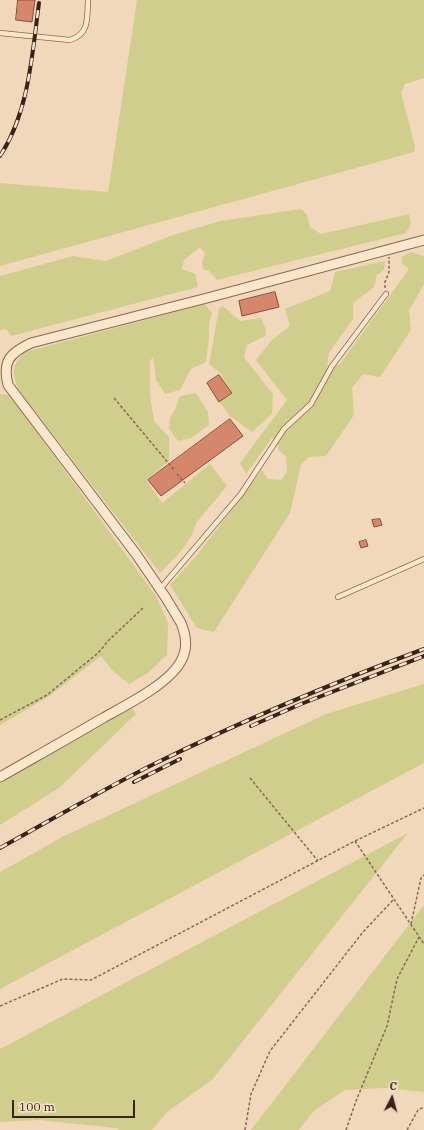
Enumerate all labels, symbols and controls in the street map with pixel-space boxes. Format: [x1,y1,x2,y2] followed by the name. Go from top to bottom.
[372,1078,412,1118] north arrow
[389,1079,398,1093] text: С
[14,1092,137,1118] scale bar
[19,1099,55,1114] text: 100 m

